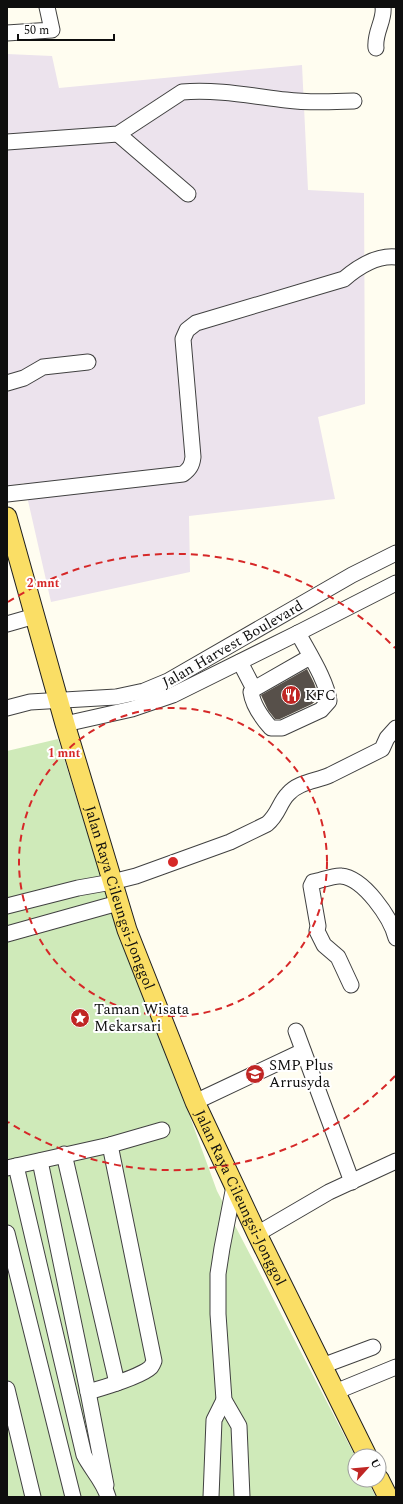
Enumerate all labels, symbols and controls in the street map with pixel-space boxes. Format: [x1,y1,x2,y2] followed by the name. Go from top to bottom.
[18,16,114,42] scale bar
[24,21,49,40] text: 50 m
[27,574,60,593] text: 2 mnt
[159,595,308,694] street label: Jalan Harvest Boulevard
[280,684,302,706] restaurant icon: KFC
[305,684,336,707] place label: KFC
[48,744,81,763] text: 1 mnt
[78,803,160,993] street label: Jalan Raya Cileungsi-Jonggol
[166,855,180,869] centre of rings
[94,998,190,1038] place label: Taman Wisata Mekarsari
[69,1007,91,1029] place icon: Taman Wisata Mekarsari
[269,1054,334,1094] place label: SMP Plus Arrusyda
[244,1063,266,1085] school or university icon: SMP Plus Arrusyda
[188,1106,292,1290] street label: Jalan Raya Cileungsi-Jonggol
[347,1448,387,1488] north arrow
[366,1456,385,1472] text: U

